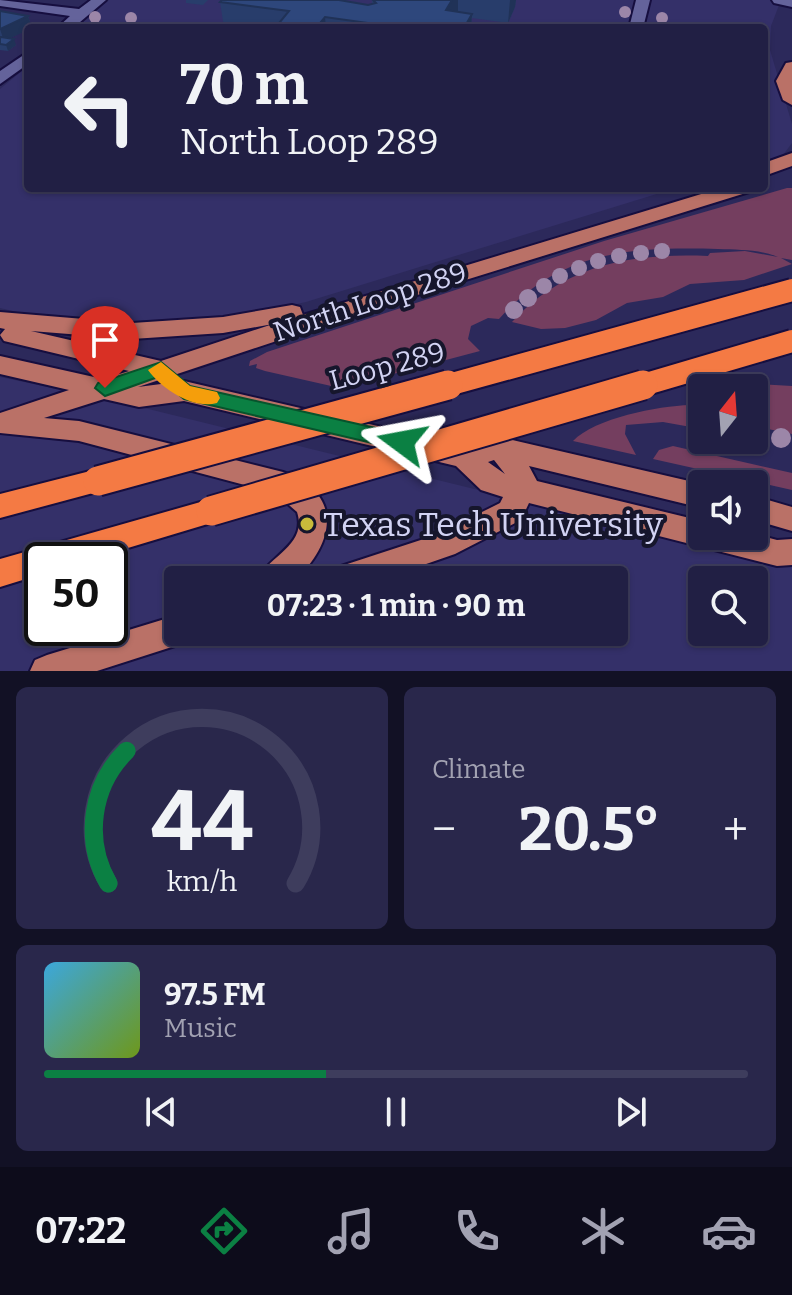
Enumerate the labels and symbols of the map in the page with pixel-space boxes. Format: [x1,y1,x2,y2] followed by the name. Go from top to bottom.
[269,255,471,349] street label: North Loop 289
[71,306,139,388] pin
[326,335,448,397] street label: Loop 289
[688,374,768,454] north arrow
[360,400,444,484] position arrow
[323,504,664,545] place label: Texas Tech University
[298,515,316,533] marker: Texas Tech University
[24,542,128,646] speed limit sign: 50

